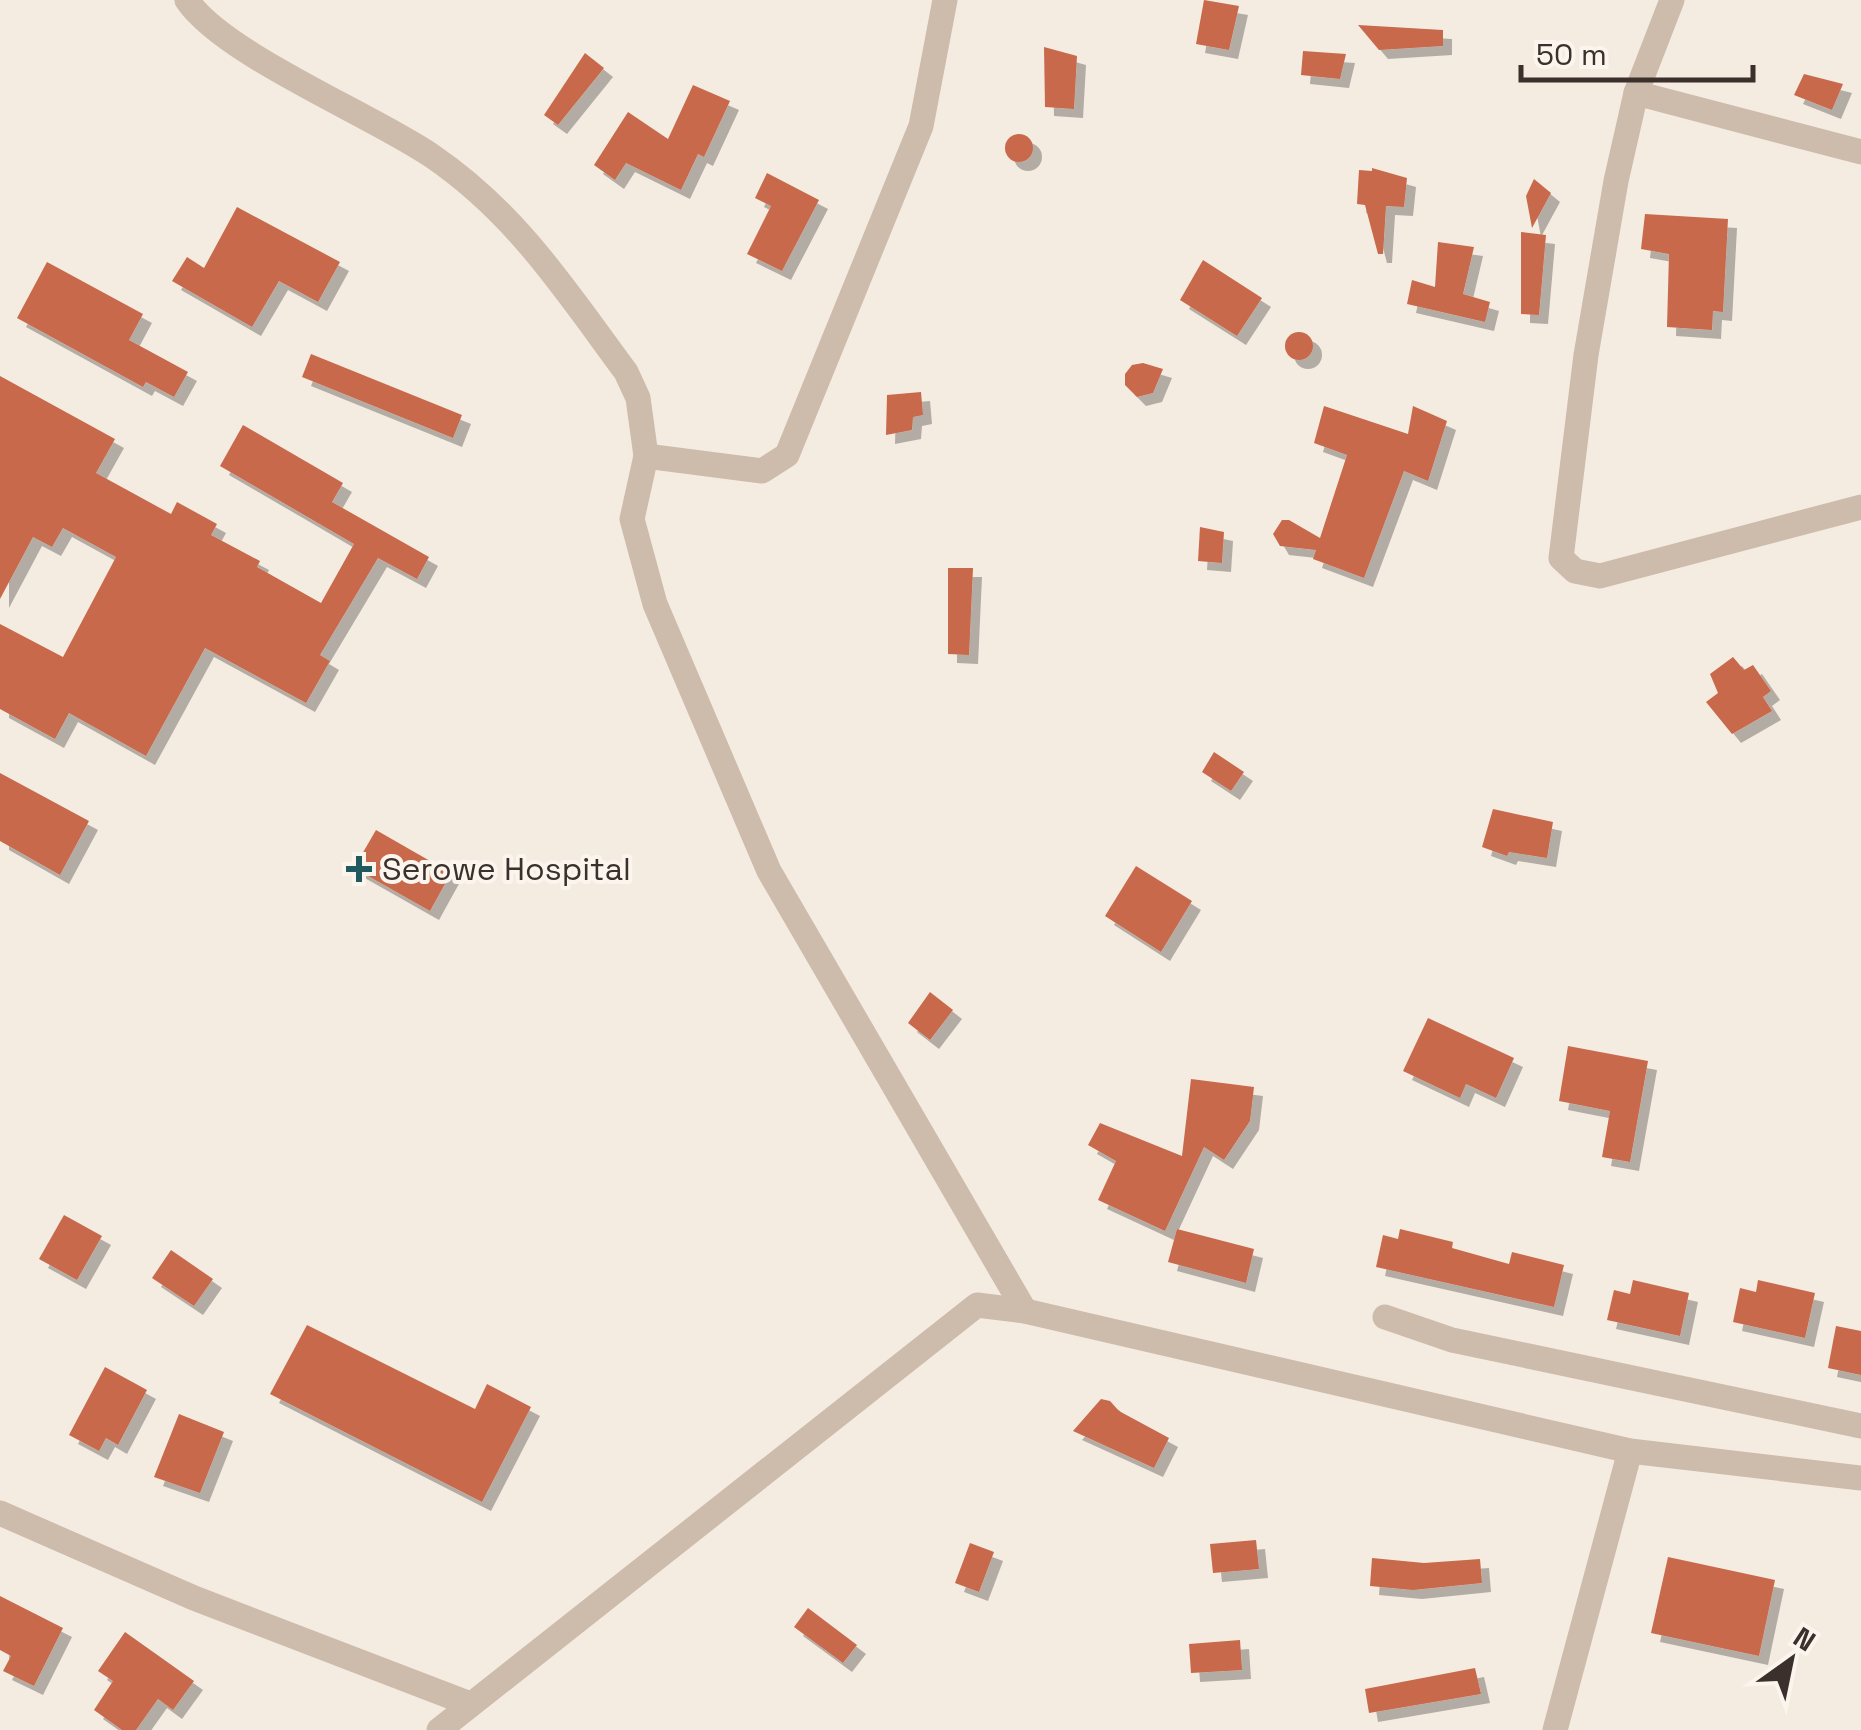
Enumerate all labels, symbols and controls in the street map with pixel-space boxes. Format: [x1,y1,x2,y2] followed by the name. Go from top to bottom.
[1521,20,1754,82] scale bar
[1536,35,1607,74] text: 50 m
[382,849,631,889] place label: Serowe Hospital
[346,856,372,882] marker: Serowe Hospital
[1741,1610,1841,1710] north arrow
[1787,1619,1822,1659] text: N

